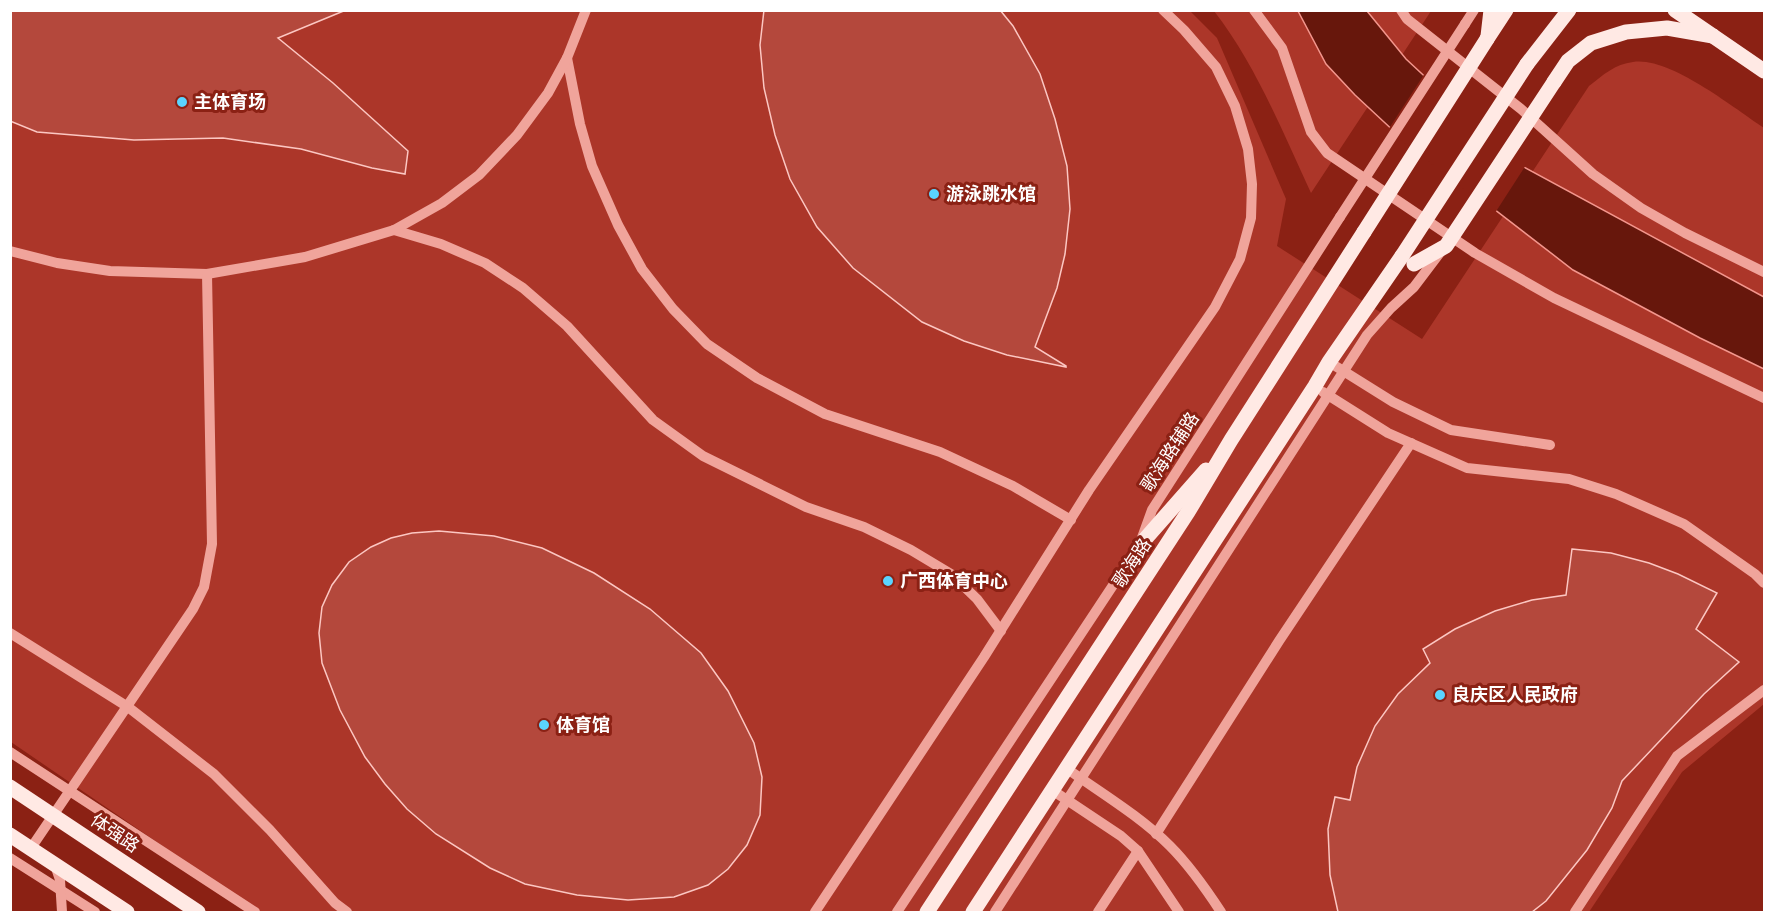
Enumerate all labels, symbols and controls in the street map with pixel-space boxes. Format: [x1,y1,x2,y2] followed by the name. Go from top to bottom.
[194,90,266,112] place label: 主体育场
[175,95,189,109] marker: 主体育场
[946,182,1036,204] place label: 游泳跳水馆
[927,187,941,201] marker: 游泳跳水馆
[1135,408,1203,495] street label: 歌海路辅路
[1107,534,1155,591] street label: 歌海路
[900,569,1008,591] place label: 广西体育中心
[881,574,895,588] marker: 广西体育中心
[1452,683,1578,705] place label: 良庆区人民政府
[1433,688,1447,702] marker: 良庆区人民政府
[556,713,610,735] place label: 体育馆
[537,718,551,732] marker: 体育馆
[87,808,144,856] street label: 体强路

